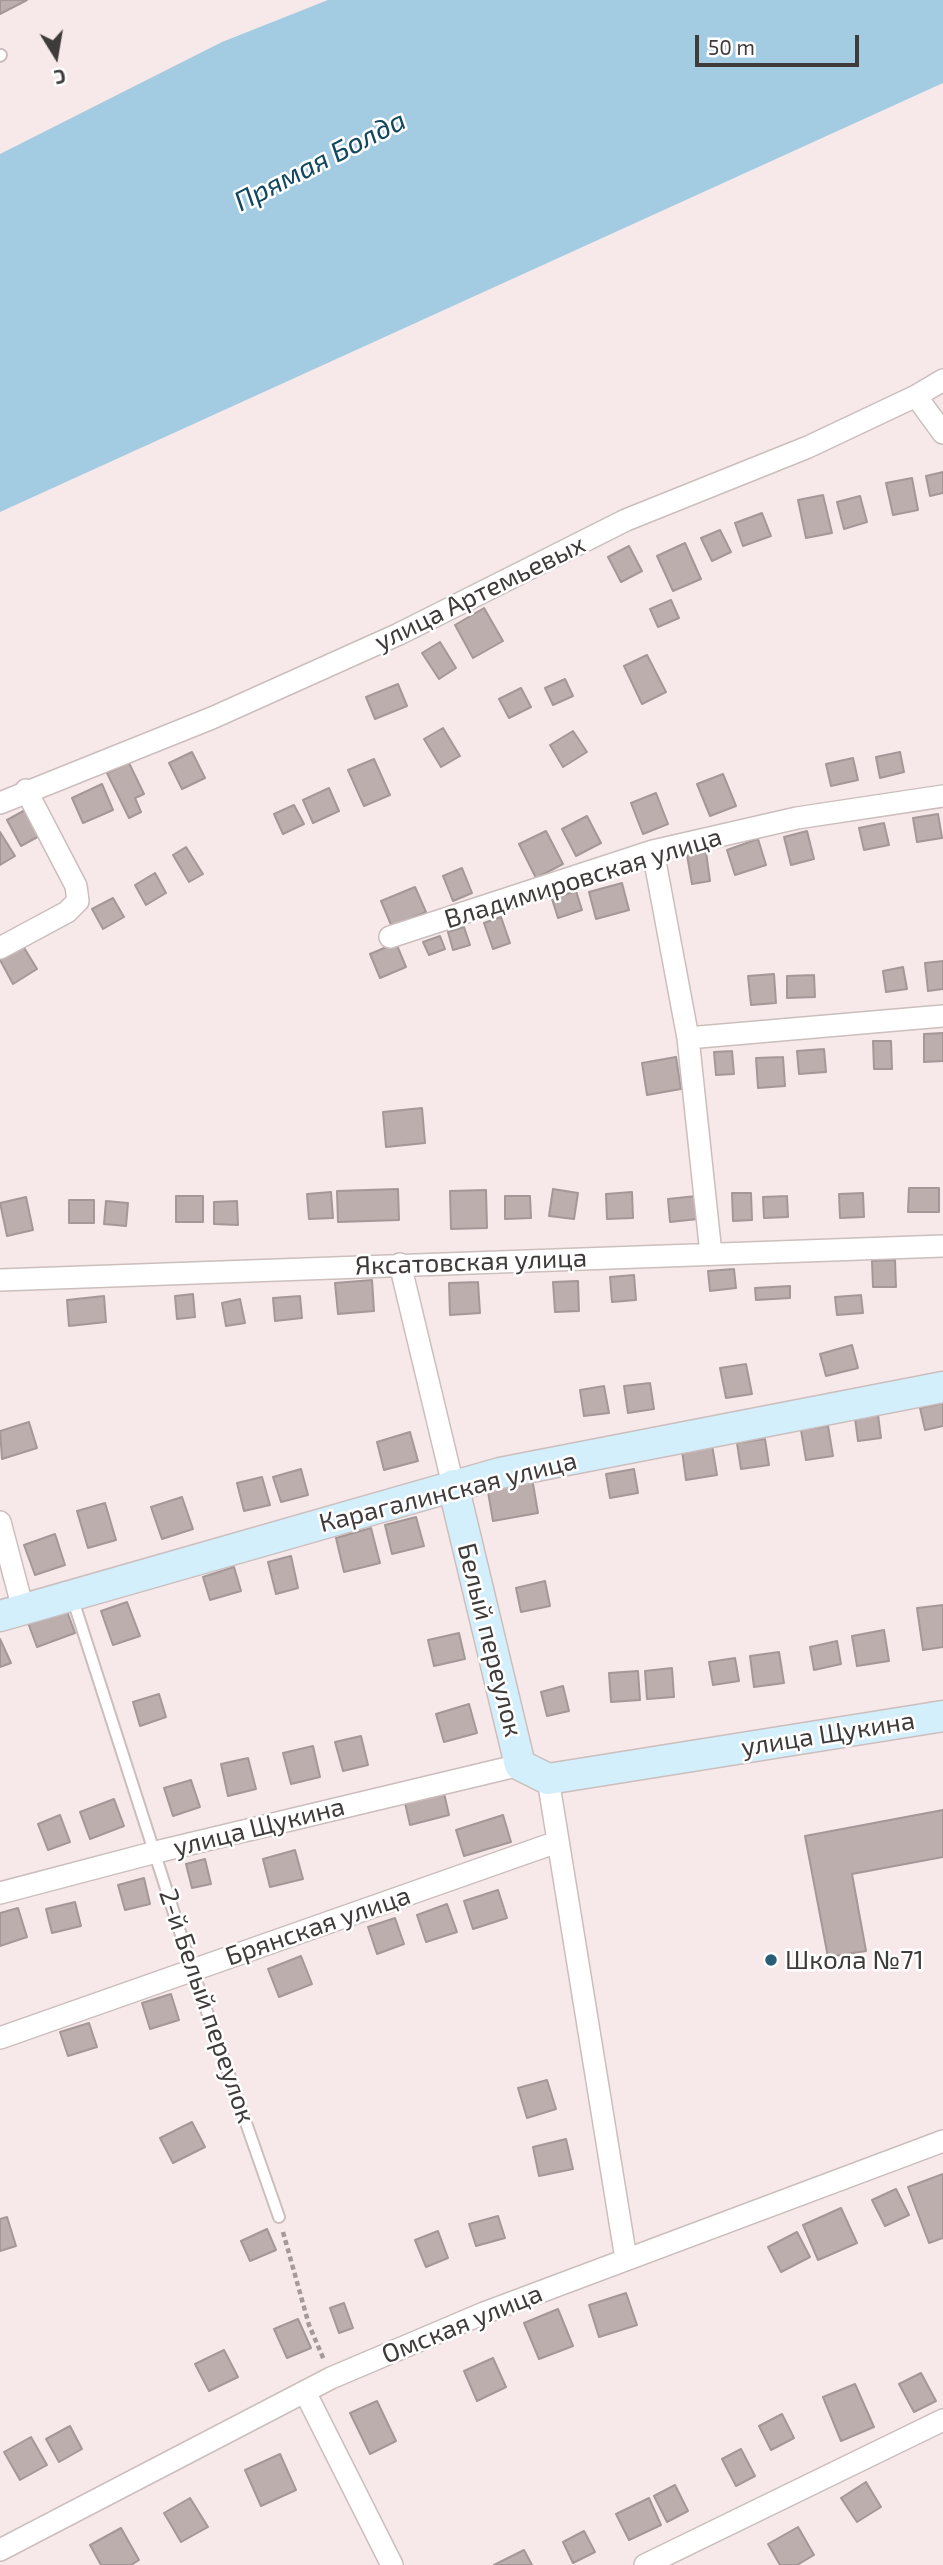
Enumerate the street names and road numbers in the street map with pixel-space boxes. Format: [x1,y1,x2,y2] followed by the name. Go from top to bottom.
[370,529,590,657] street label: улица Артемьевых
[441,821,725,935] street label: Владимировская улица
[354,1242,588,1282] street label: Яксатовская улица
[316,1445,580,1539] street label: Карагалинская улица
[451,1540,529,1740] street label: Белый переулок
[739,1705,917,1763] street label: улица Щукина
[170,1791,348,1863] street label: улица Щукина
[221,1880,415,1972] street label: Брянская улица
[152,1885,262,2127] street label: 2-й Белый переулок
[377,2278,547,2370] street label: Омская улица

